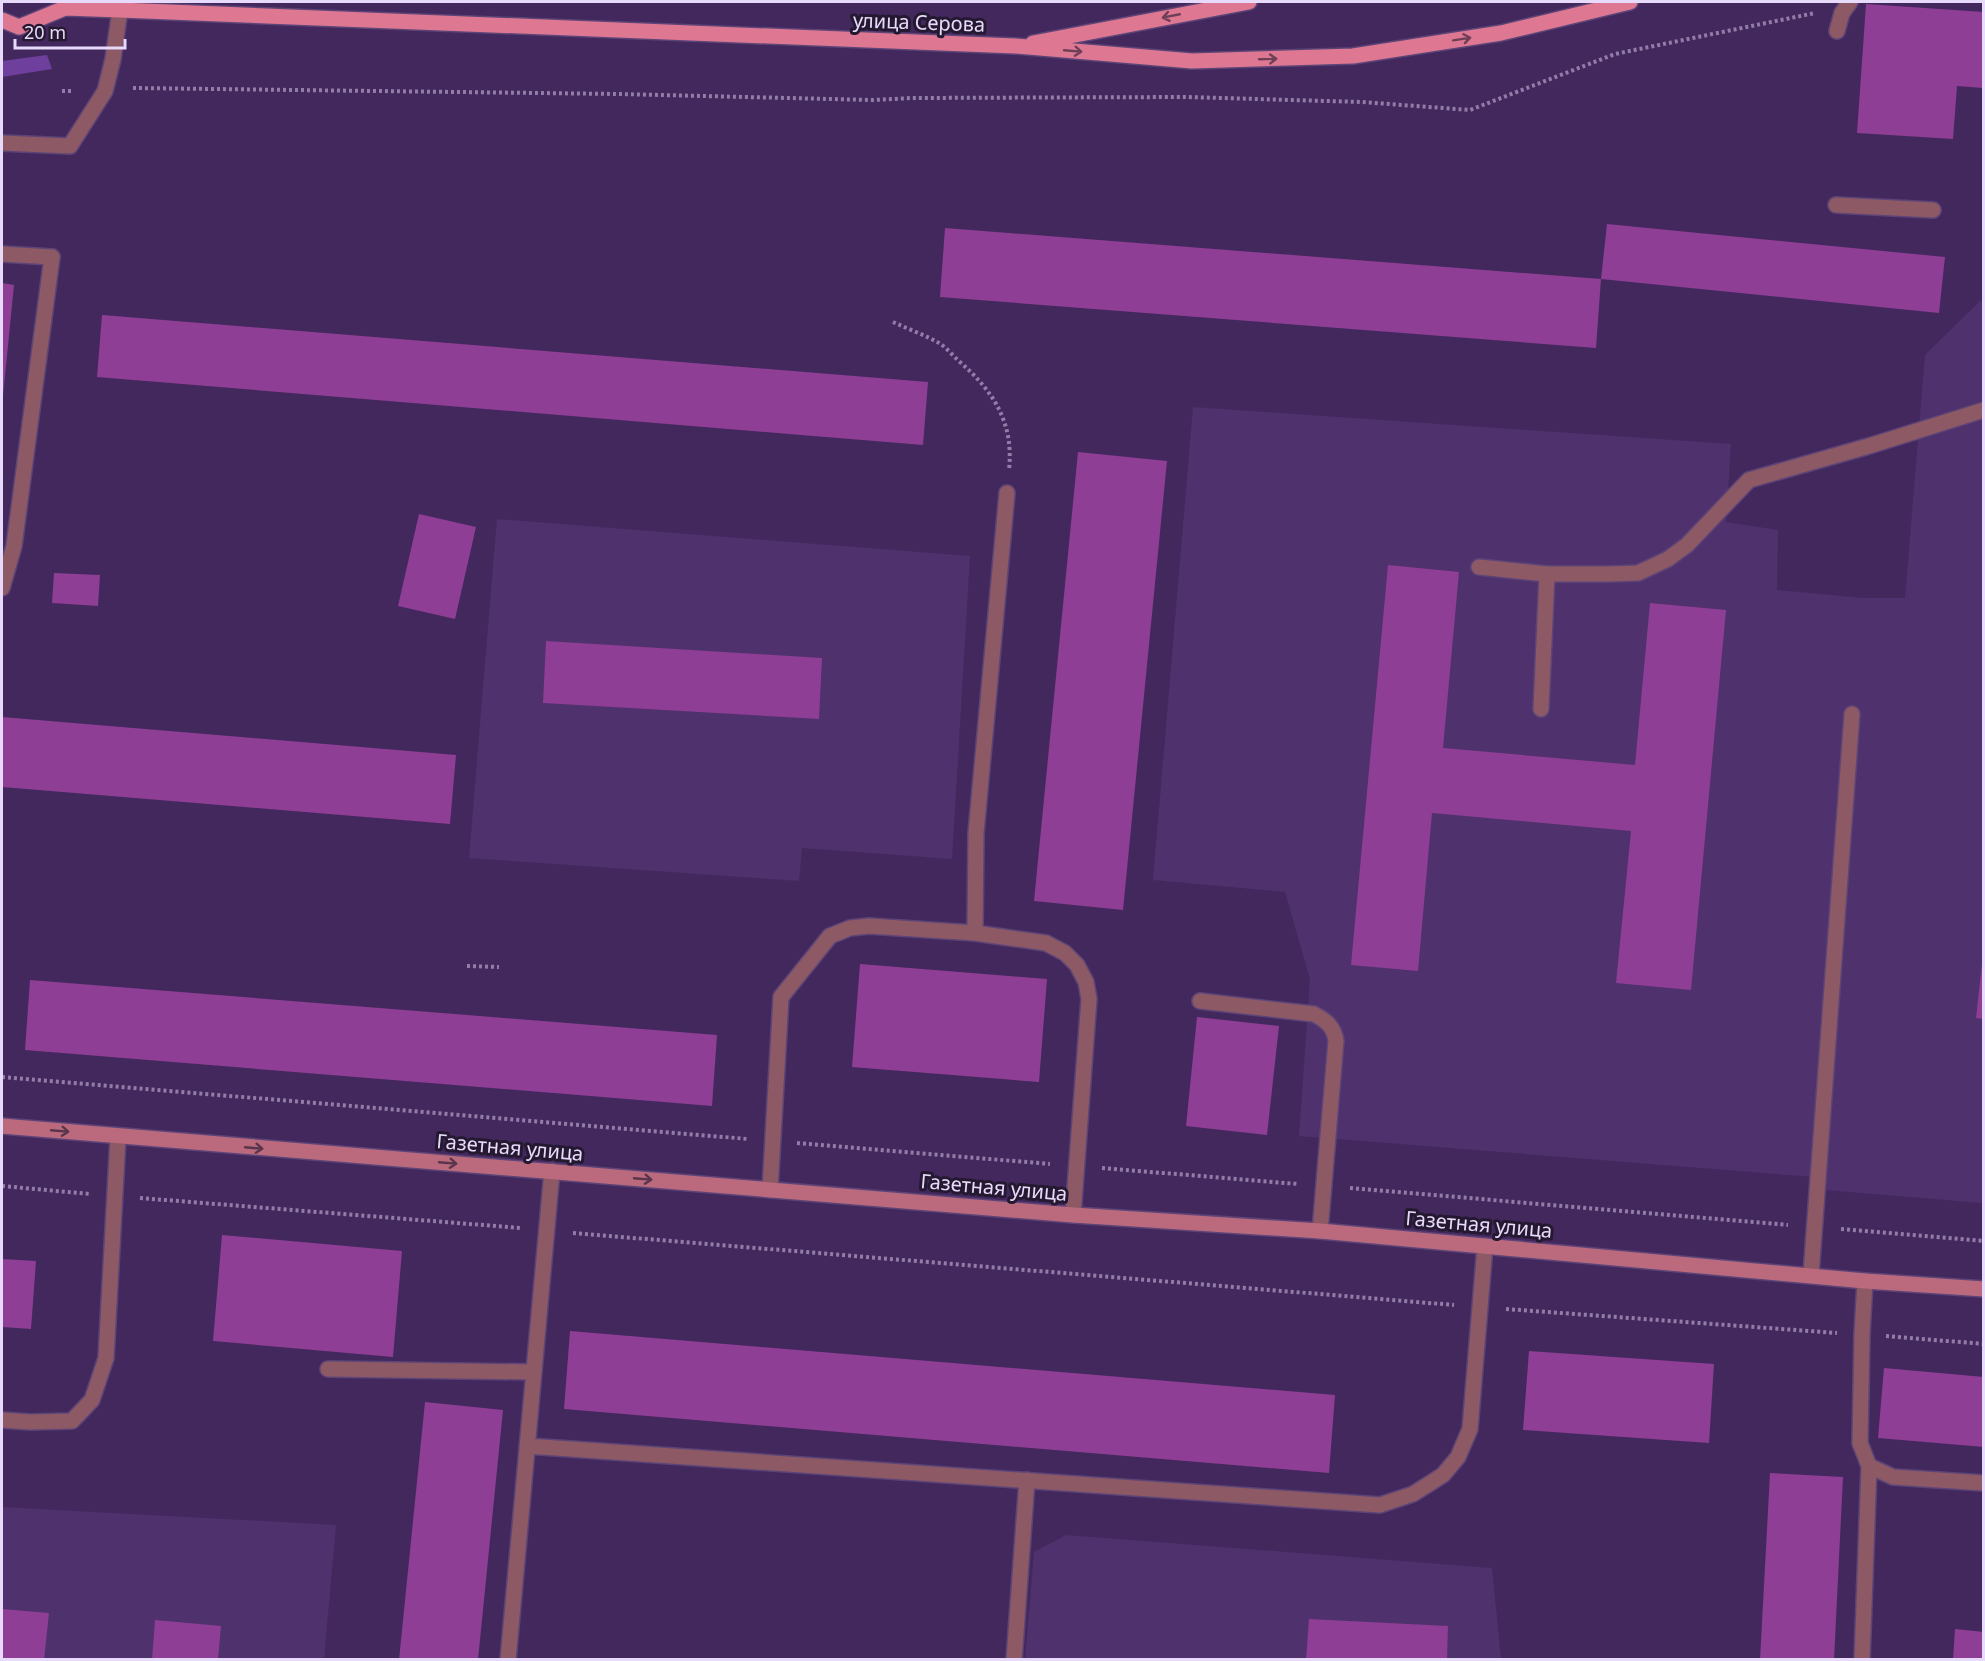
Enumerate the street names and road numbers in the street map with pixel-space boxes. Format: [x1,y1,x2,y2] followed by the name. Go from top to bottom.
[852,6,986,38] street label: улица Серова
[435,1127,585,1167] street label: Газетная улица
[919,1167,1069,1207] street label: Газетная улица
[1404,1204,1554,1244] street label: Газетная улица

